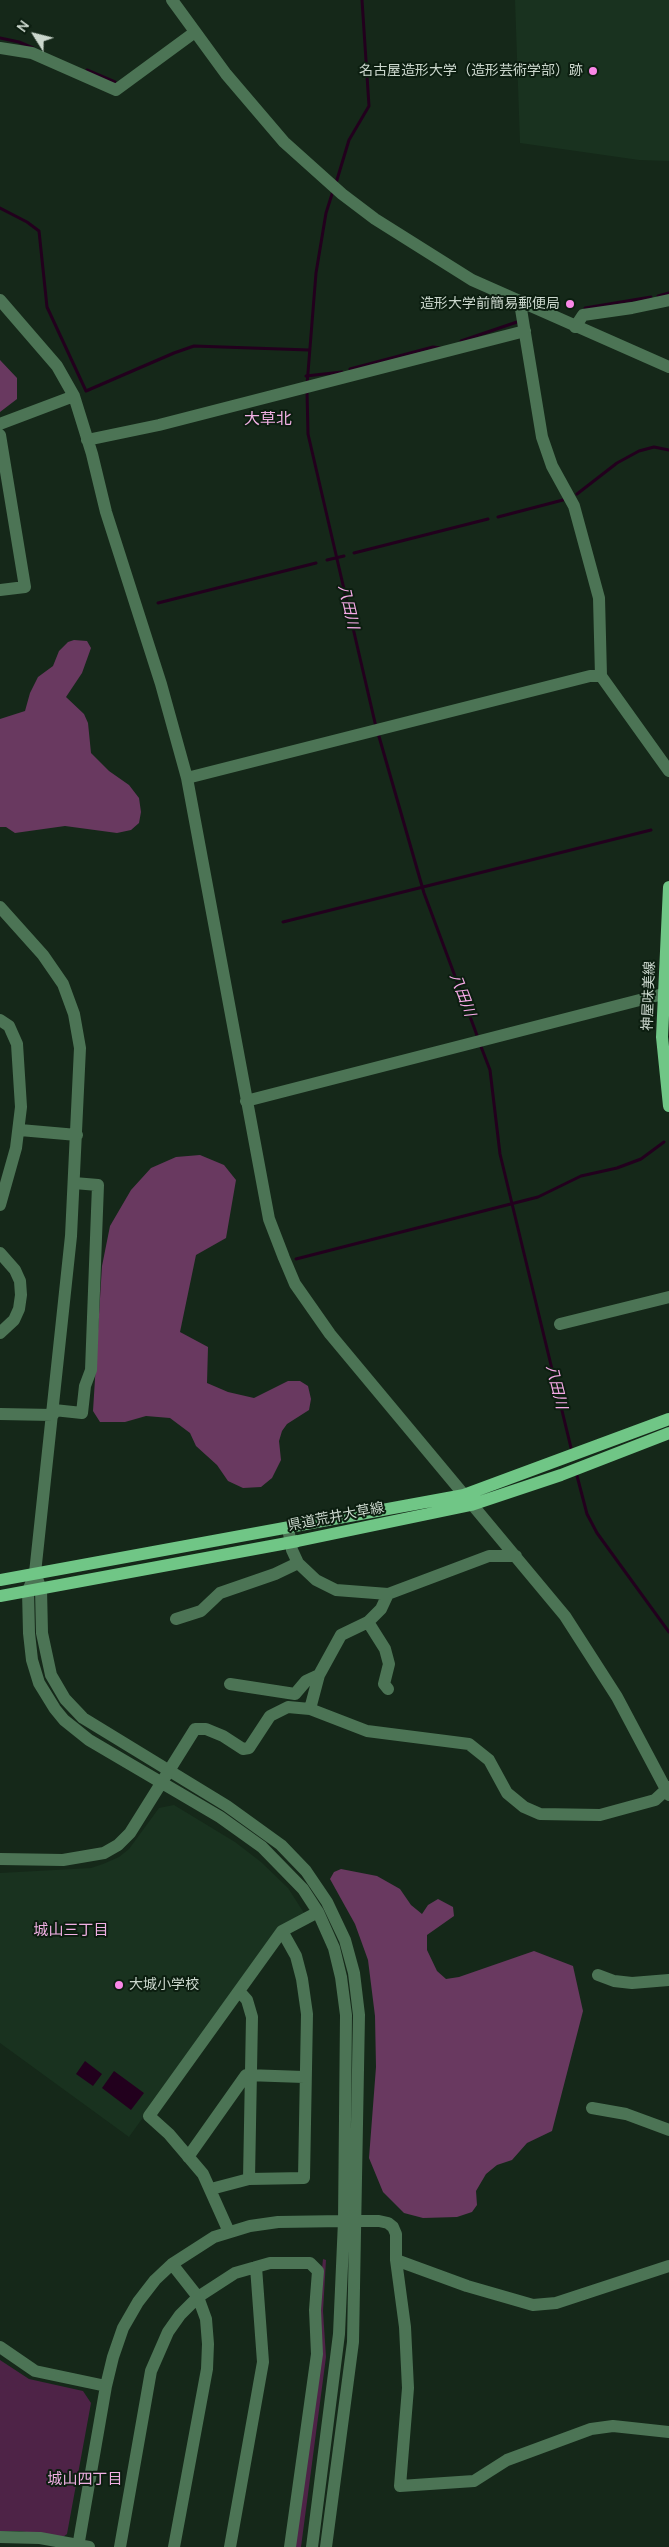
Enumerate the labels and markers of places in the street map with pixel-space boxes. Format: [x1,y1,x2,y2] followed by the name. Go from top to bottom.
[359,63,583,79] place label: 名古屋造形大学（造形芸術学部）跡
[587,65,599,77] marker: 名古屋造形大学（造形芸術学部）跡
[420,296,560,312] place label: 造形大学前簡易郵便局
[564,298,576,310] marker: 造形大学前簡易郵便局
[129,1977,199,1993] place label: 大城小学校
[113,1979,125,1991] marker: 大城小学校

